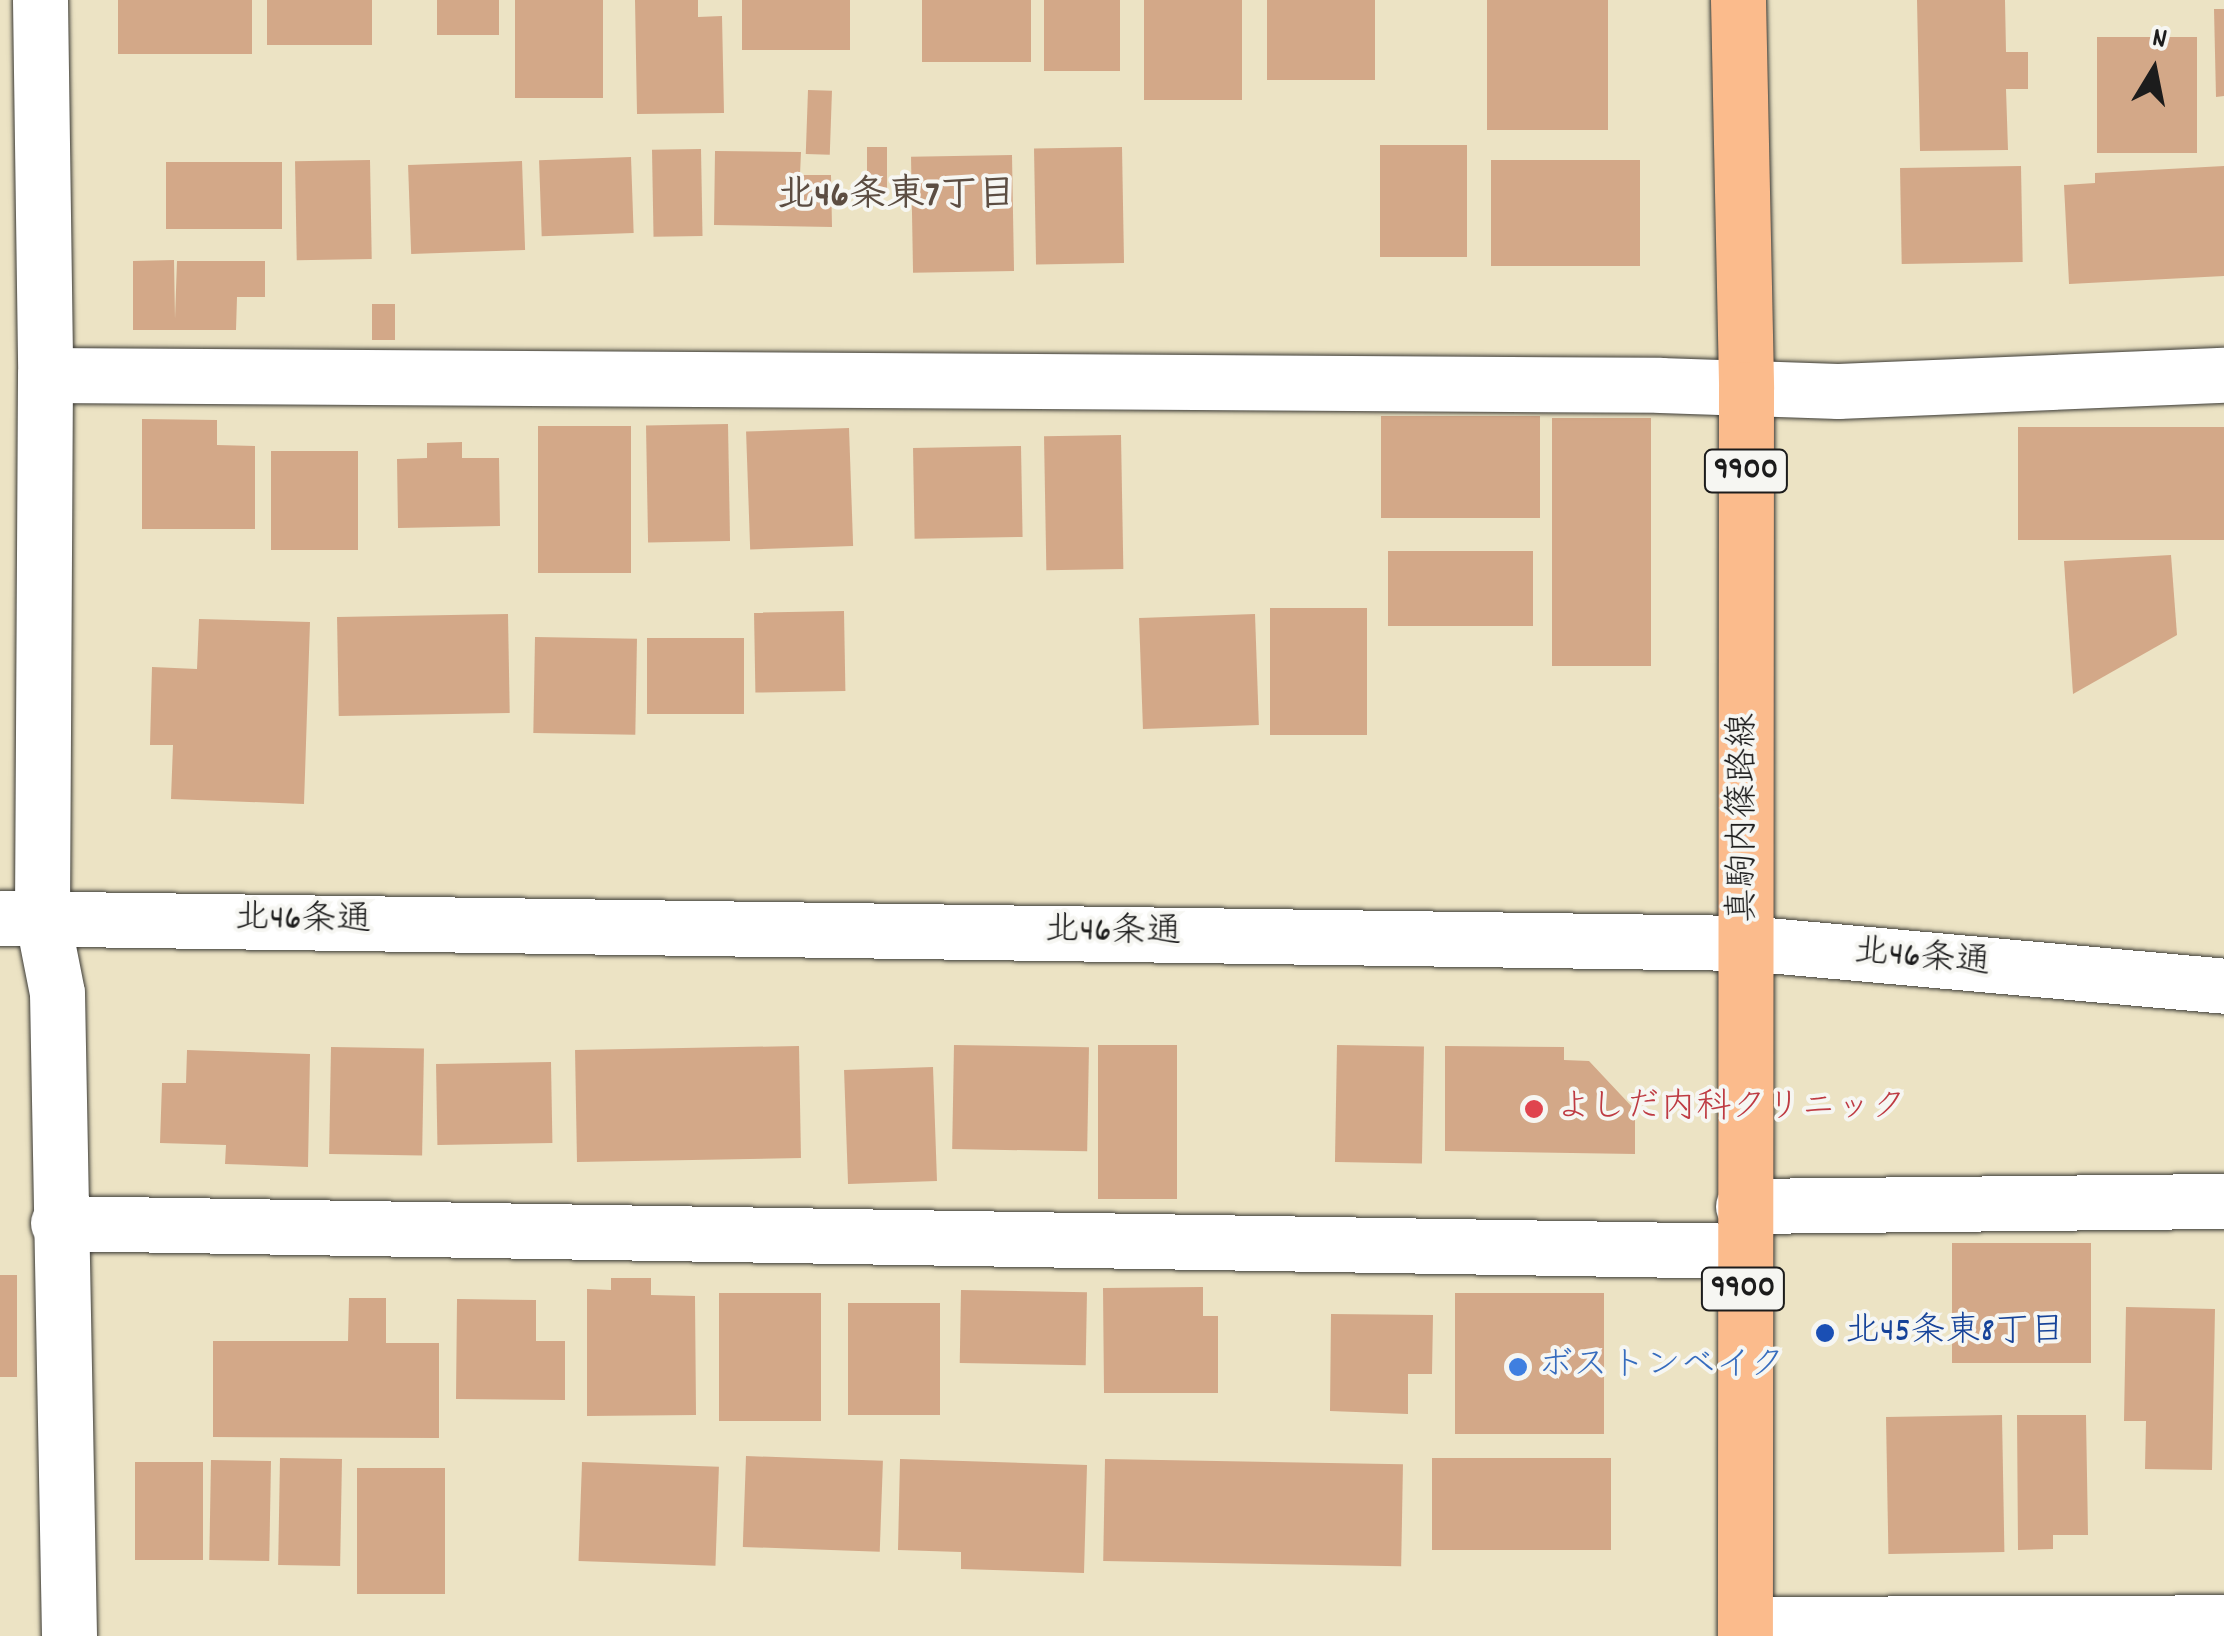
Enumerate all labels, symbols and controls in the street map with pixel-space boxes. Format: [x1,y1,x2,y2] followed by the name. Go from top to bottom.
[2104,20,2204,120] north arrow
[2149,20,2169,61] text: N
[777,175,1015,221] district label: 北46条東7丁目
[1704,444,1788,498] road number: 9900
[1724,713,1766,923] street label: 真駒内篠路線
[234,899,372,943] street label: 北46条通
[1044,911,1182,955] street label: 北46条通
[1852,932,1992,986] street label: 北46条通
[1556,1088,1906,1130] place label: よしだ内科クリニック
[1521,1096,1547,1122] marker: よしだ内科クリニック
[1700,1262,1786,1316] road number: 9900
[1845,1312,2065,1354] place label: 北45条東8丁目
[1814,1322,1836,1344] marker: 北45条東8丁目
[1538,1346,1783,1388] place label: ボストンベイク
[1507,1356,1529,1378] marker: ボストンベイク

